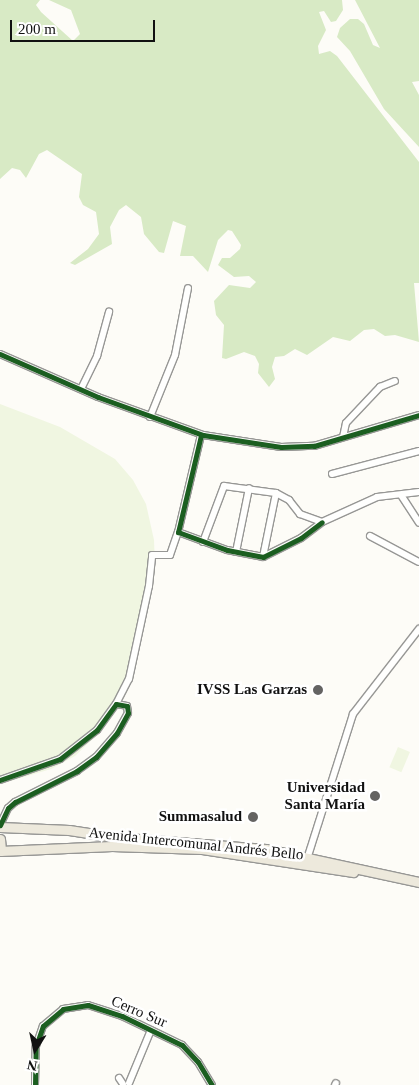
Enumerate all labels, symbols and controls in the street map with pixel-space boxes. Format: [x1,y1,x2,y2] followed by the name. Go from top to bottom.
[12,10,158,42] scale bar
[18,21,56,37] text: 200 m
[197,681,307,699] place label: IVSS Las Garzas
[311,683,325,697] marker: IVSS Las Garzas
[285,778,365,813] place label: Universidad Santa María
[369,790,381,802] marker: Universidad Santa María
[159,808,242,826] place label: Summasalud
[246,810,260,824] marker: Summasalud
[87,824,305,864] street label: Avenida Intercomunal Andrés Bello
[108,992,170,1032] street label: Cerro Sur
[10,1025,60,1075] north arrow
[26,1057,39,1074] text: N

